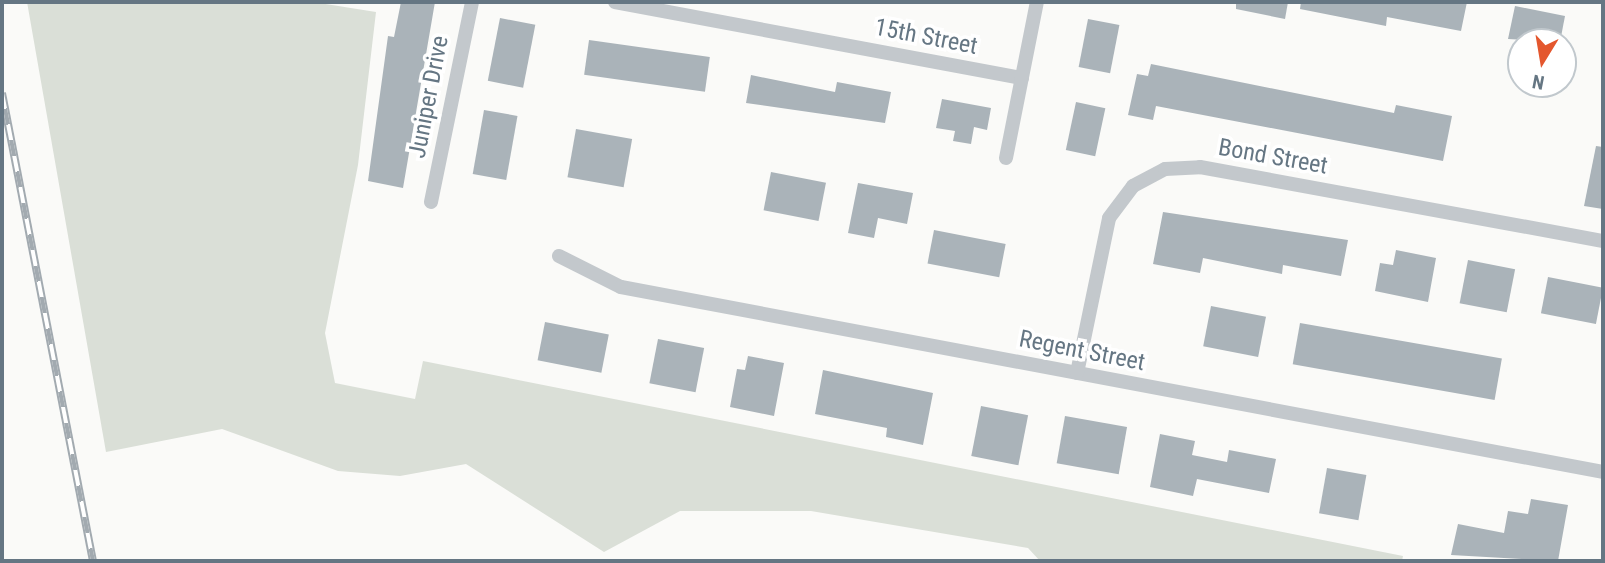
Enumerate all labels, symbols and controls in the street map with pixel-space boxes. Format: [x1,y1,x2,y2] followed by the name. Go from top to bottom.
[872,13,980,61] street label: 15th Street
[1507,28,1577,98] north arrow
[403,33,455,161] street label: Juniper Drive
[1530,70,1546,95] text: N
[1216,133,1330,181] street label: Bond Street
[1017,325,1147,377] street label: Regent Street

